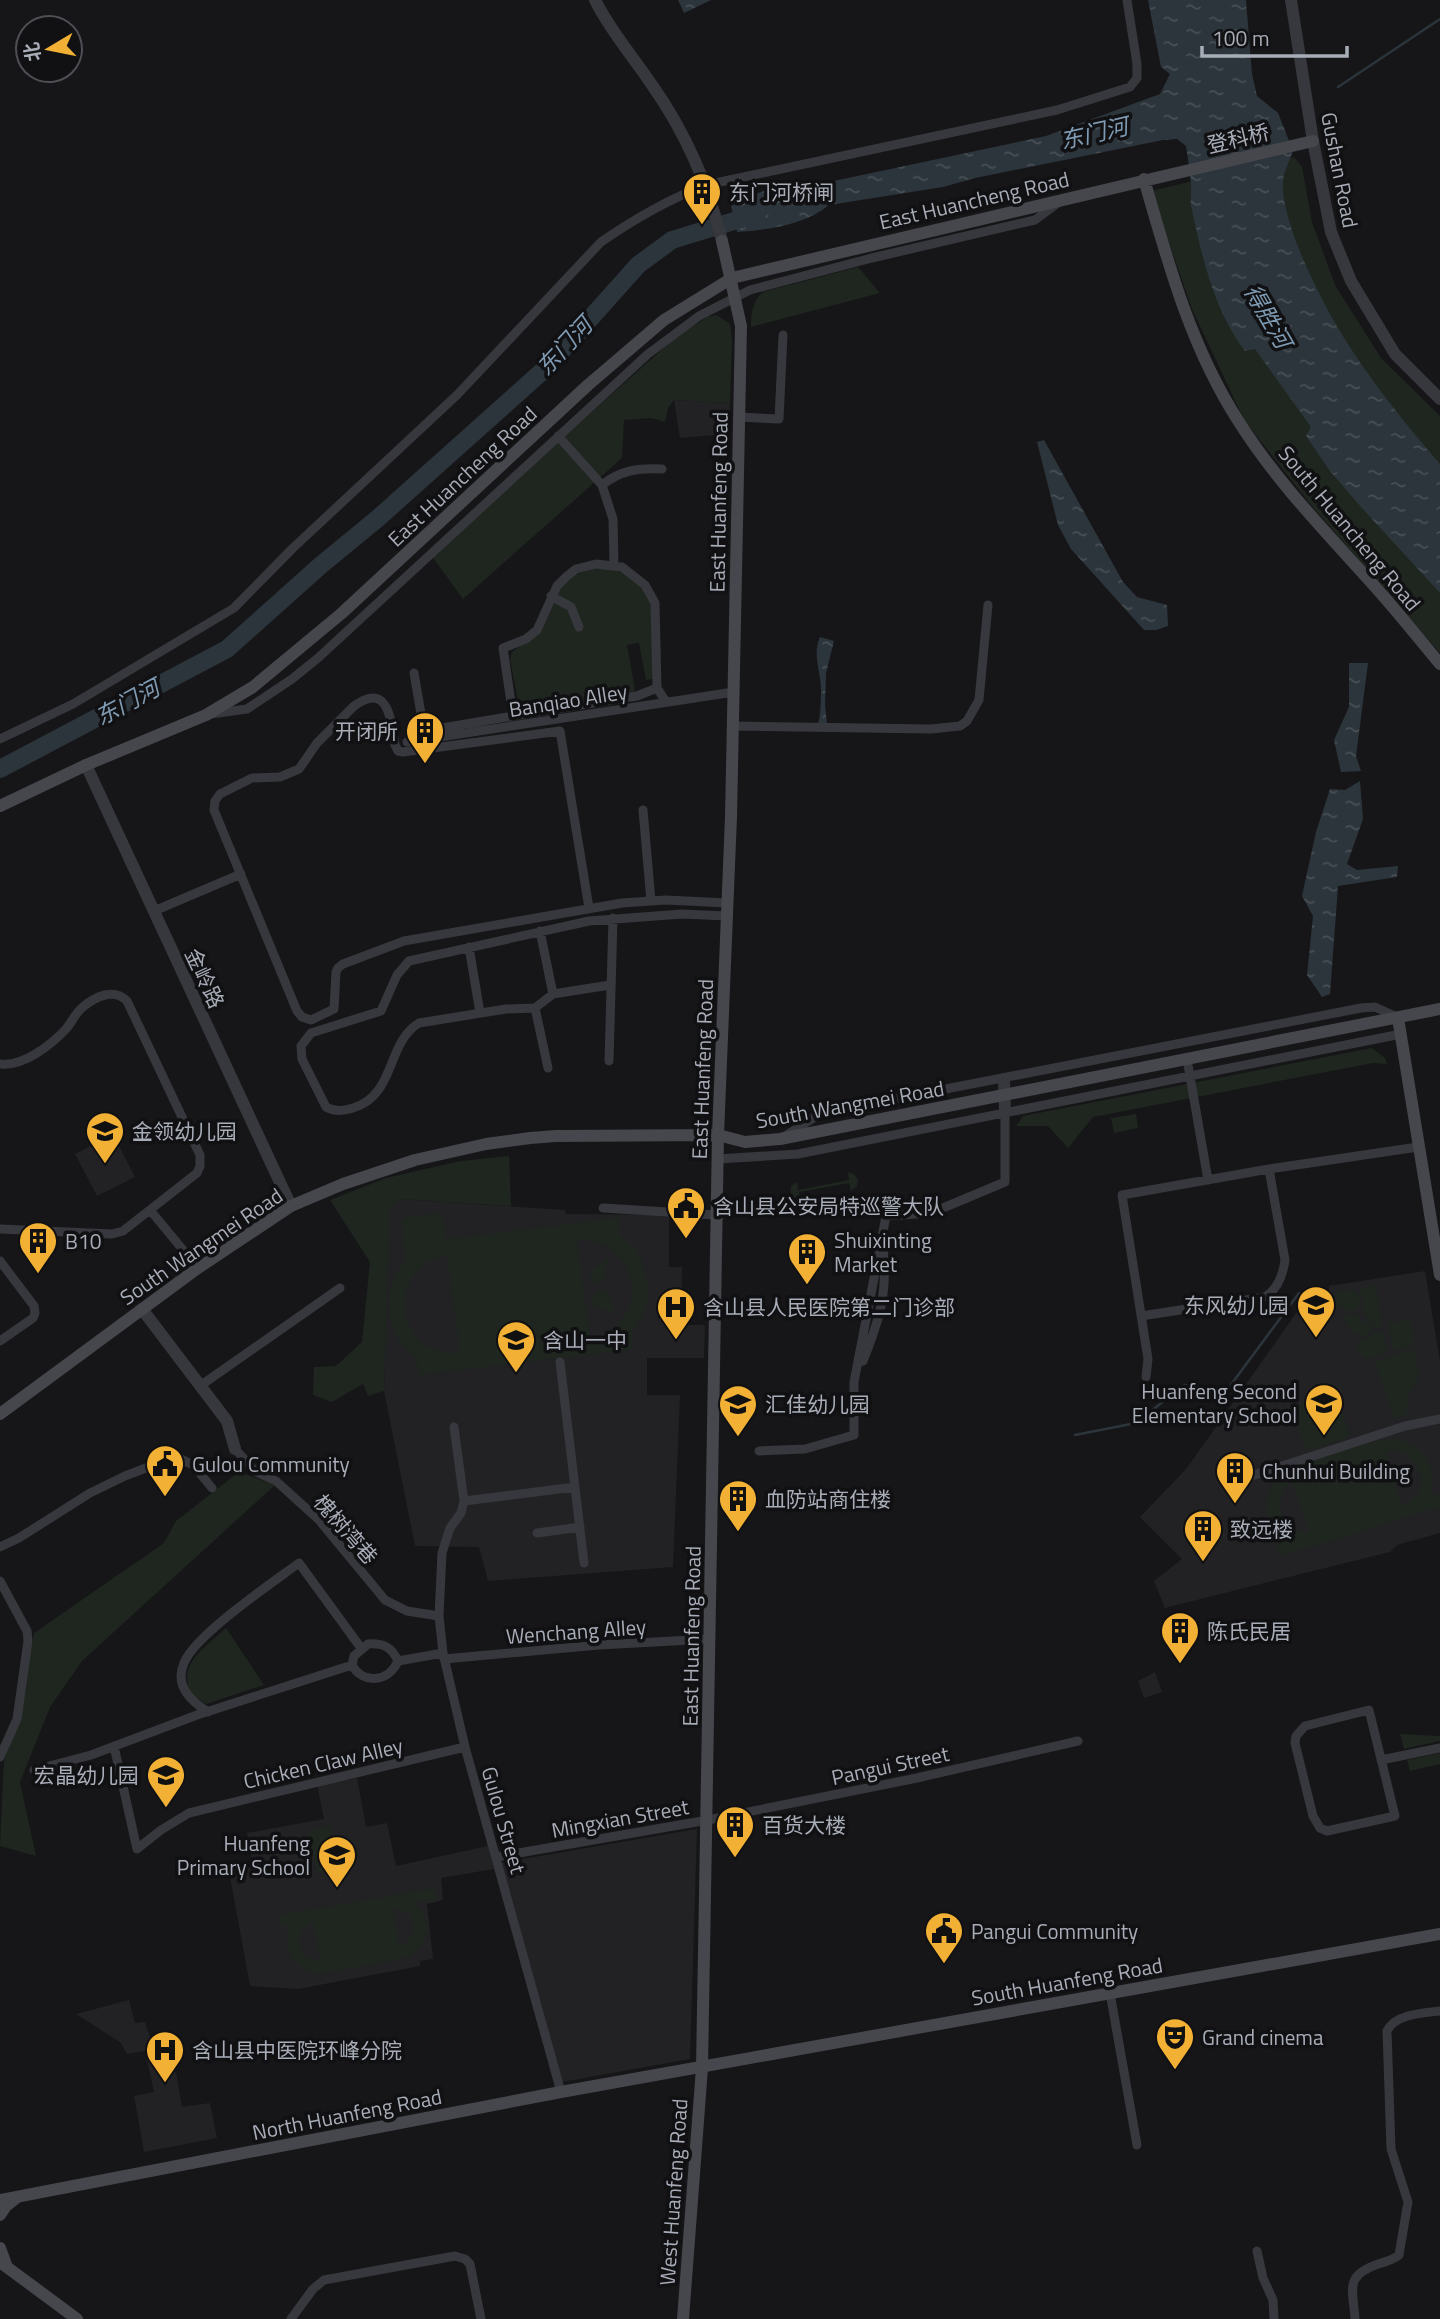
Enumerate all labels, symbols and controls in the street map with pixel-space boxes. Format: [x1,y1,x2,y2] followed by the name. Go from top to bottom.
[14,14,84,84] north arrow
[1202,14,1347,58] scale bar
[1212,22,1269,54] text: 100 m
[16,40,48,64] text: 北
[1056,107,1135,158] water label: 东门河
[1313,110,1367,230] street label: Gushan Road
[1204,115,1272,161] street label: 登科桥
[876,163,1072,237] street label: East Huancheng Road
[681,171,723,226] building icon: 东门河桥闸
[729,176,834,208] place label: 东门河桥闸
[1236,277,1302,358] water label: 得胜河
[528,306,603,383] water label: 东门河
[380,398,544,554] street label: East Huancheng Road
[700,411,736,593] street label: East Huanfeng Road
[1271,438,1429,618] street label: South Huancheng Road
[88,668,169,734] water label: 东门河
[507,675,629,725] street label: Banqiao Alley
[404,710,446,765] building icon: 开闭所
[335,715,398,747] place label: 开闭所
[177,943,233,1013] street label: 金岭路
[683,978,721,1160] street label: East Huanfeng Road
[753,1072,947,1136] street label: South Wangmei Road
[84,1110,126,1165] school or university icon: 金领幼儿园
[132,1115,237,1147] place label: 金领幼儿园
[113,1179,289,1313] street label: South Wangmei Road
[665,1185,707,1240] public building icon: 含山县公安局特巡警大队
[713,1190,944,1222] place label: 含山县公安局特巡警大队
[17,1220,59,1275] building icon: B10
[834,1224,932,1280] place label: Shuixinting Market
[65,1225,101,1257] place label: B10
[786,1231,828,1286] building icon: Shuixinting Market
[1295,1284,1337,1339] school or university icon: 东风幼儿园
[655,1286,697,1341] hospital icon: 含山县人民医院第二门诊部
[1184,1289,1289,1321] place label: 东风幼儿园
[703,1291,955,1323] place label: 含山县人民医院第二门诊部
[495,1319,537,1374] school or university icon: 含山一中
[543,1324,627,1356] place label: 含山一中
[1132,1375,1297,1431] place label: Huanfeng Second Elementary School
[1303,1382,1345,1437] school or university icon: Huanfeng Second Elementary School
[717,1383,759,1438] school or university icon: 汇佳幼儿园
[765,1388,870,1420] place label: 汇佳幼儿园
[144,1443,186,1498] public building icon: Gulou Community
[192,1448,350,1480] place label: Gulou Community
[1214,1450,1256,1505] building icon: Chunhui Building
[1262,1455,1410,1487] place label: Chunhui Building
[717,1478,759,1533] building icon: 血防站商住楼
[765,1483,891,1515] place label: 血防站商住楼
[306,1487,386,1571] street label: 槐树湾巷
[1182,1508,1224,1563] building icon: 致远楼
[1230,1513,1293,1545] place label: 致远楼
[673,1545,709,1727] street label: East Huanfeng Road
[505,1610,647,1652] street label: Wenchang Alley
[1159,1610,1201,1665] building icon: 陈氏民居
[1207,1615,1291,1647] place label: 陈氏民居
[240,1729,406,1797] street label: Chicken Claw Alley
[828,1737,952,1793] street label: Pangui Street
[145,1754,187,1809] school or university icon: 宏晶幼儿园
[34,1759,139,1791] place label: 宏晶幼儿园
[473,1763,535,1878] street label: Gulou Street
[549,1790,692,1846] street label: Mingxian Street
[714,1804,756,1859] building icon: 百货大楼
[762,1809,846,1841] place label: 百货大楼
[177,1827,310,1883] place label: Huanfeng Primary School
[316,1834,358,1889] school or university icon: Huanfeng Primary School
[923,1910,965,1965] public building icon: Pangui Community
[971,1915,1138,1947] place label: Pangui Community
[969,1948,1165,2014] street label: South Huanfeng Road
[1154,2016,1196,2071] theatre icon: Grand cinema
[1202,2021,1324,2053] place label: Grand cinema
[144,2029,186,2084] hospital icon: 含山县中医院环峰分院
[192,2034,402,2066] place label: 含山县中医院环峰分院
[250,2080,444,2148] street label: North Huanfeng Road
[651,2098,695,2286] street label: West Huanfeng Road

